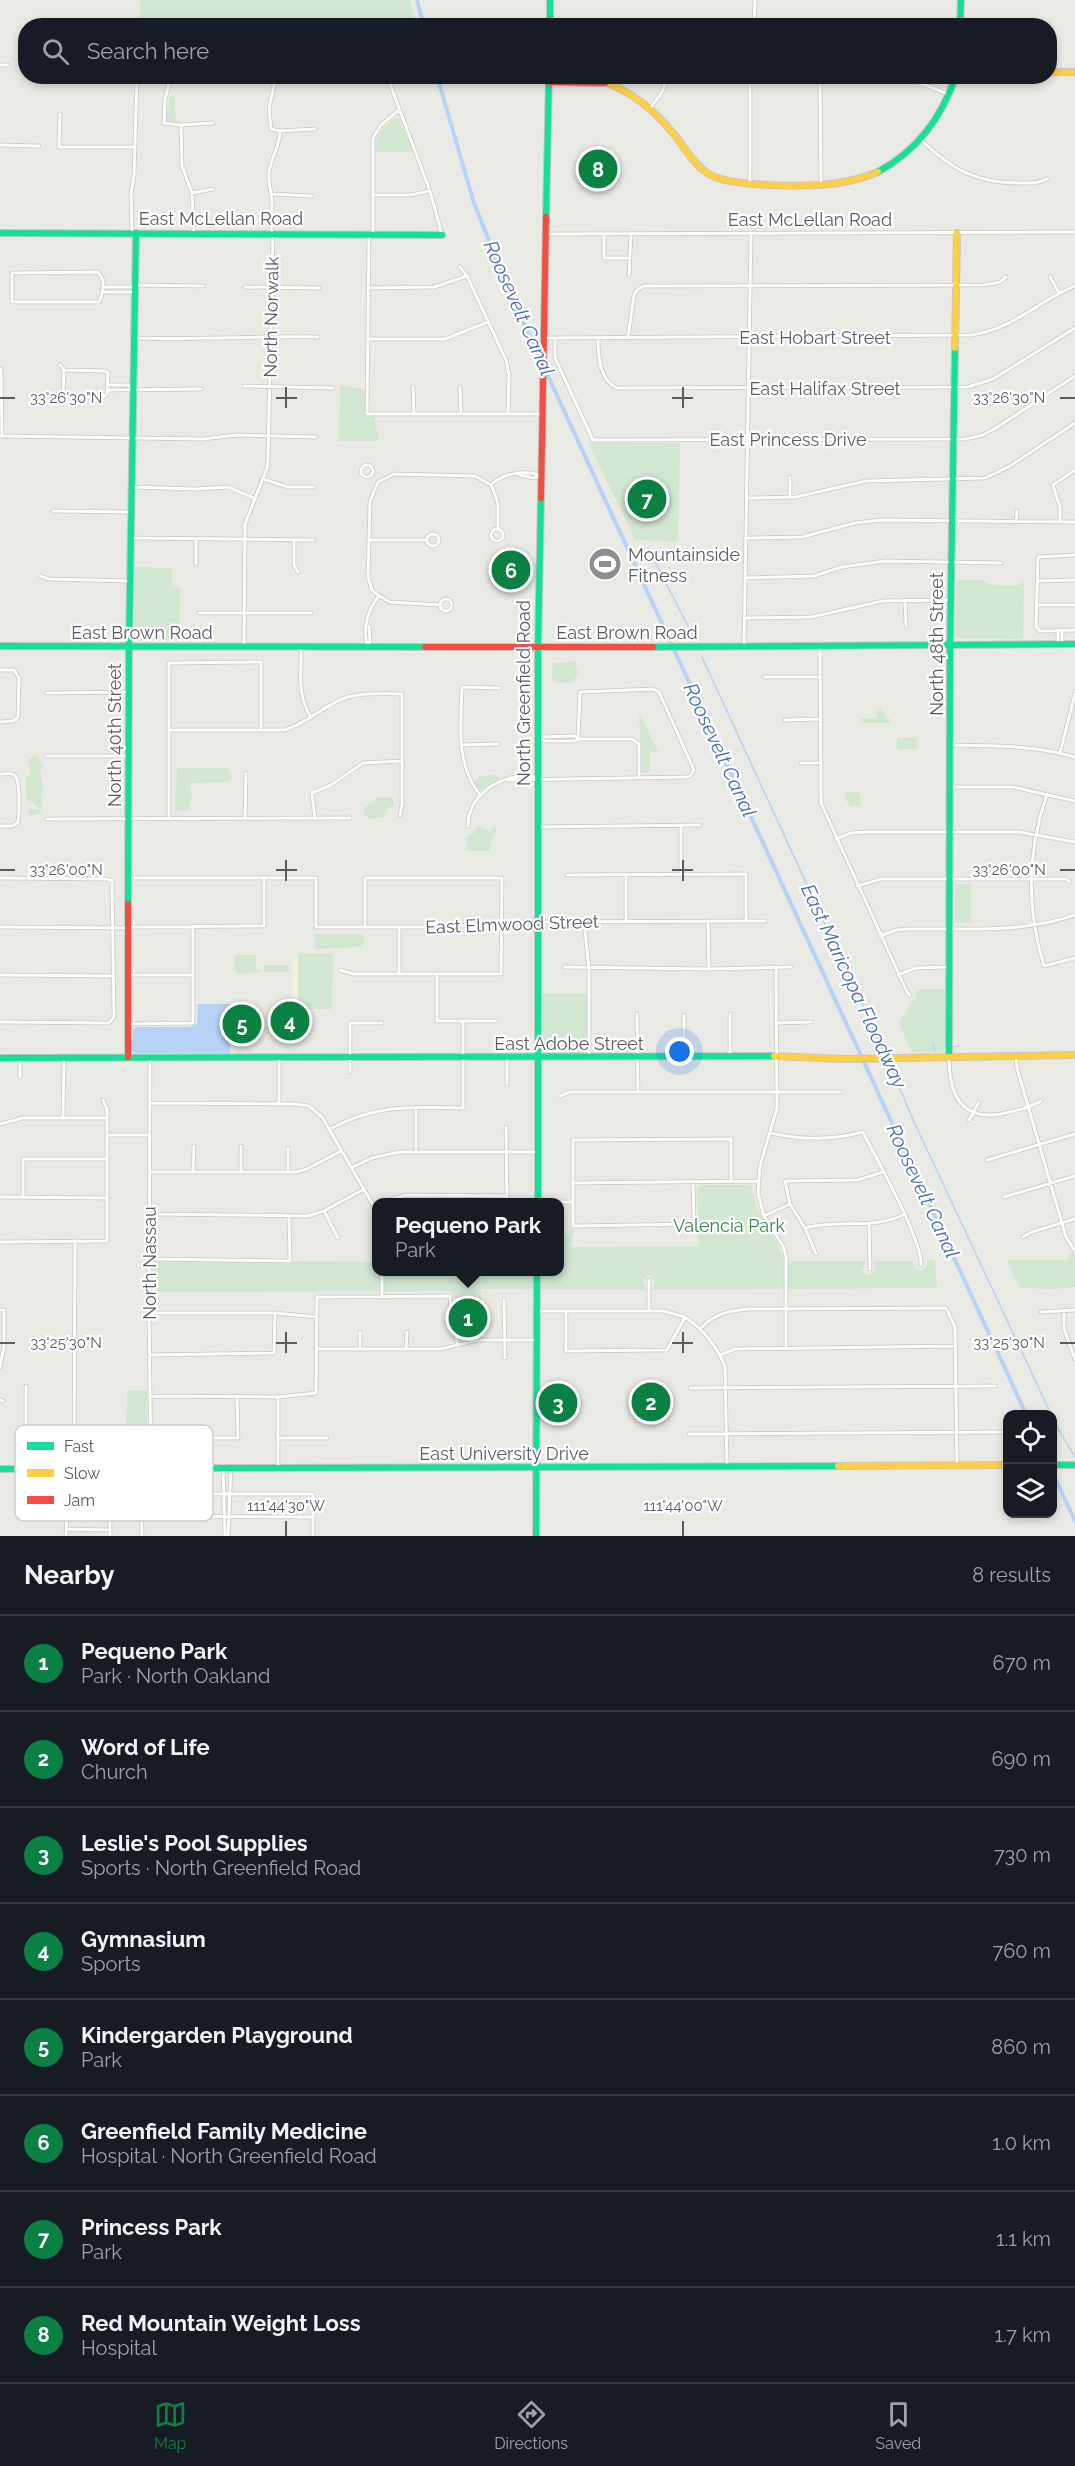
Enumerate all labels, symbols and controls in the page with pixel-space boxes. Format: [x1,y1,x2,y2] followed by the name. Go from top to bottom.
[18,18,1057,84] search box
[39,35,72,68] icon: search
[87,38,209,64] text: Search here
[578,146,618,192] pin: 8
[139,208,303,229] street label: East McLellan Road
[728,209,892,230] street label: East McLellan Road
[478,237,560,379] water label: Roosevelt Canal
[259,256,283,378] street label: North Norwalk
[739,327,891,348] street label: East Hobart Street
[749,378,901,399] street label: East Halifax Street
[30,389,102,407] text: 33°26'30"N
[973,389,1045,407] text: 33°26'30"N
[709,429,867,450] street label: East Princess Drive
[628,476,666,522] pin: 7
[628,544,741,586] place label: Mountainside Fitness
[587,546,623,582] sports icon: Mountainside Fitness
[492,548,530,592] pin: 6
[926,572,947,716] street label: North 48th Street
[513,600,534,786] street label: North Greenfield Road
[71,622,213,643] street label: East Brown Road
[556,622,698,643] street label: East Brown Road
[104,663,125,807] street label: North 40th Street
[678,679,762,821] water label: Roosevelt Canal
[29,861,103,879] text: 33°26'00"N
[972,861,1046,879] text: 33°26'00"N
[796,880,912,1093] water label: East Maricopa Floodway
[425,910,599,938] street label: East Elmwood Street
[270,998,310,1044] pin: 4
[222,1002,262,1046] pin: 5
[494,1033,644,1054] street label: East Adobe Street
[665,1037,694,1066] your location
[881,1120,965,1262] water label: Roosevelt Canal
[372,1198,564,1276] popup
[139,1206,160,1320] street label: North Nassau
[395,1212,541,1238] text: Pequeno Park
[673,1215,785,1236] park label: Valencia Park
[395,1238,436,1262] text: Park
[448,1296,488,1340] pin: 1
[30,1334,102,1352] text: 33°25'30"N
[973,1334,1045,1352] text: 33°25'30"N
[538,1380,578,1426] pin: 3
[632,1380,670,1424] pin: 2
[1003,1410,1057,1518] map controls
[1003,1410,1057,1464] button: locate
[15,1425,213,1521] legend
[64,1437,95,1456] text: Fast
[419,1443,589,1464] street label: East University Drive
[64,1464,100,1483] text: Slow
[1003,1464,1057,1518] button: layers
[64,1491,95,1510] text: Jam
[247,1497,325,1515] text: 111°44'30"W
[643,1497,723,1515] text: 111°44'00"W
[24,1560,114,1590] text: Nearby
[972,1563,1051,1587] text: 8 results
[81,1638,227,1664] text: Pequeno Park
[39,1651,48,1675] text: 1
[993,1651,1051,1675] text: 670 m
[81,1664,270,1688] text: Park · North Oakland
[81,1734,210,1760] text: Word of Life
[38,1747,49,1771] text: 2
[992,1747,1051,1771] text: 690 m
[81,1760,148,1784] text: Church
[81,1830,308,1856] text: Leslie's Pool Supplies
[38,1843,49,1867] text: 3
[994,1843,1051,1867] text: 730 m
[81,1856,361,1880] text: Sports · North Greenfield Road
[81,1926,206,1952] text: Gymnasium
[38,1939,49,1963] text: 4
[993,1939,1051,1963] text: 760 m
[81,1952,141,1976] text: Sports
[81,2022,353,2048] text: Kindergarden Playground
[38,2035,49,2059] text: 5
[991,2035,1051,2059] text: 860 m
[81,2048,122,2072] text: Park
[81,2118,367,2144] text: Greenfield Family Medicine
[37,2131,50,2155] text: 6
[992,2131,1051,2155] text: 1.0 km
[81,2144,377,2168] text: Hospital · North Greenfield Road
[81,2214,222,2240] text: Princess Park
[38,2227,49,2251] text: 7
[996,2227,1051,2251] text: 1.1 km
[81,2240,122,2264] text: Park
[81,2310,361,2336] text: Red Mountain Weight Loss
[37,2323,50,2347] text: 8
[994,2323,1051,2347] text: 1.7 km
[81,2336,157,2360] text: Hospital
[154,2398,187,2453] tab: Map
[494,2398,568,2453] tab: Directions
[875,2398,921,2453] tab: Saved

